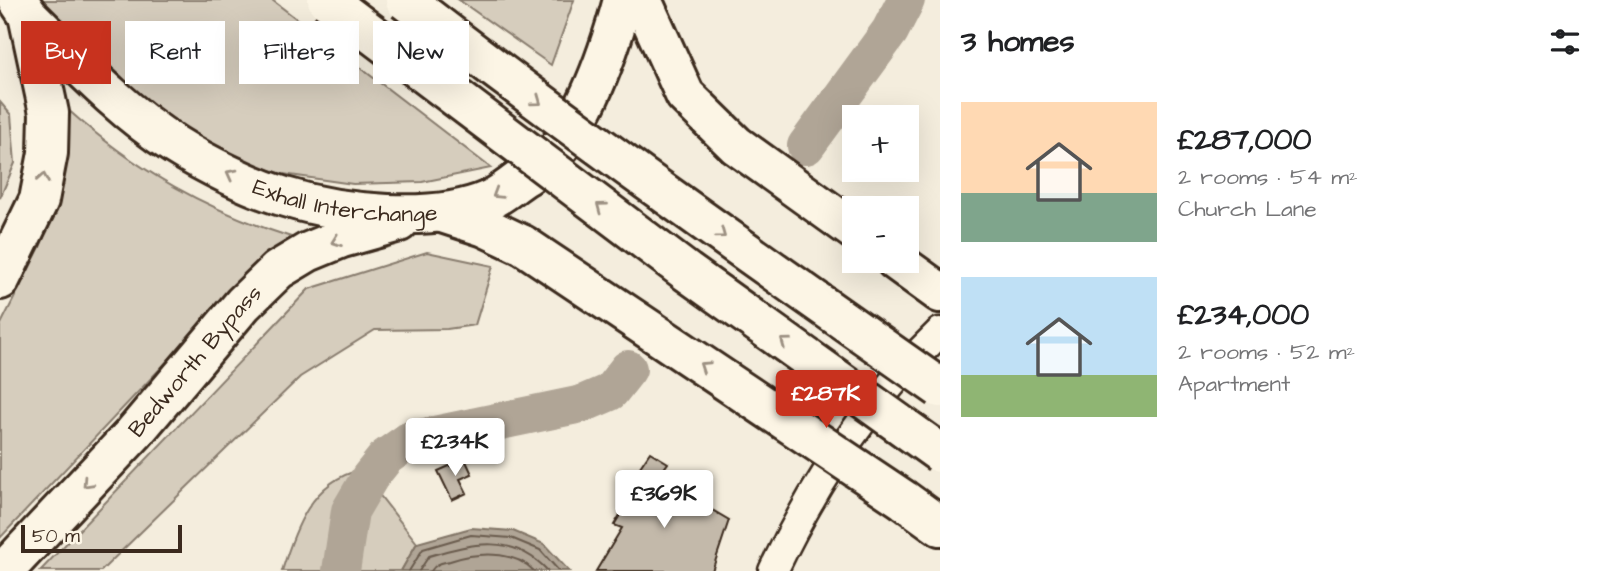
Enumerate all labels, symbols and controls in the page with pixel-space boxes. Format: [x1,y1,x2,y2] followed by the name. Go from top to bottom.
[21,21,111,84] chip: Buy
[125,21,225,84] chip: Rent
[239,21,359,84] chip: Filters
[373,21,469,84] chip: New
[961,21,1075,63] text: 3 homes
[1546,23,1584,61] icon: filters
[529,93,542,105] one-way arrow
[842,105,919,273] map controls
[842,105,919,182] button: +
[1178,119,1311,161] text: £287,000
[1017,130,1101,214] icon: home
[1178,161,1358,193] text: 2 rooms · 54 m²
[225,168,238,182] one-way arrow
[248,171,439,231] street label: Exhall Interchange
[35,172,50,184] one-way arrow
[492,186,505,199] one-way arrow
[1178,193,1317,225] text: Church Lane
[842,196,919,273] button: −
[597,203,609,216] one-way arrow
[714,226,726,238] one-way arrow
[331,233,343,247] one-way arrow
[121,278,269,444] street label: Bedworth Bypass
[1178,294,1309,336] text: £234,000
[1017,305,1101,389] icon: home
[1178,336,1355,368] text: 2 rooms · 52 m²
[780,338,793,350] one-way arrow
[699,361,712,374] one-way arrow
[1178,368,1290,400] text: Apartment
[777,370,875,430] pin: £287K
[792,377,860,409] text: £287K
[406,419,504,478] pin: £234K
[422,425,488,457] text: £234K
[615,470,713,530] pin: £369K
[83,475,96,488] one-way arrow
[631,477,697,509] text: £369K
[21,522,182,554] scale bar
[32,523,80,550] text: 50 m

